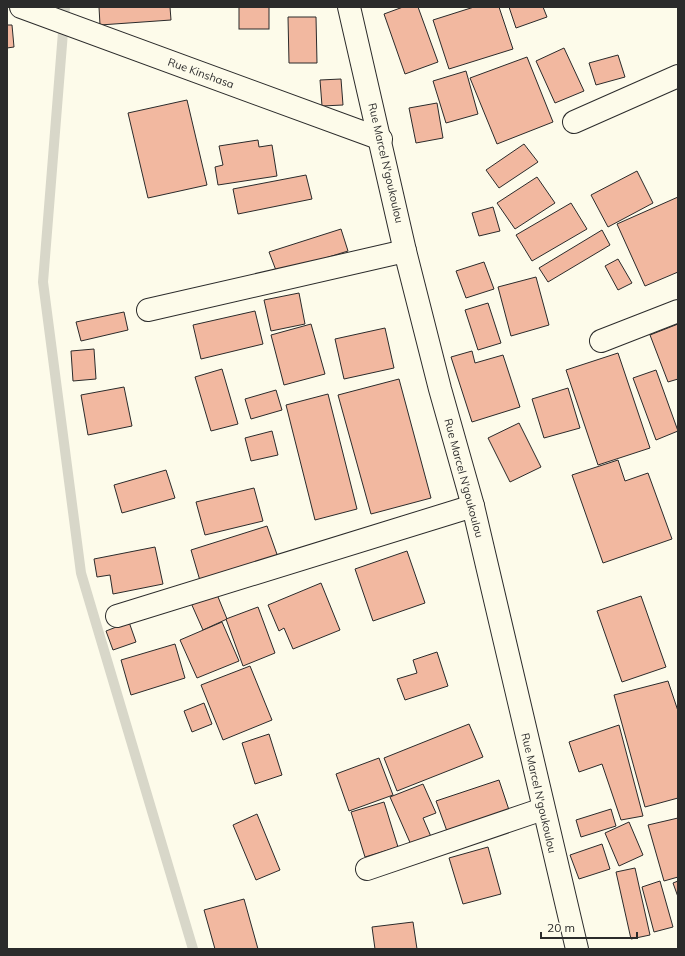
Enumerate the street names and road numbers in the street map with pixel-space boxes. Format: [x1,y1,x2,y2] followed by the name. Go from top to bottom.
[166,55,236,91] street label: Rue Kinshasa
[365,102,407,224] street label: Rue Marcel N'goukoulou
[441,417,487,539] street label: Rue Marcel N'goukoulou
[518,732,560,854] street label: Rue Marcel N'goukoulou

